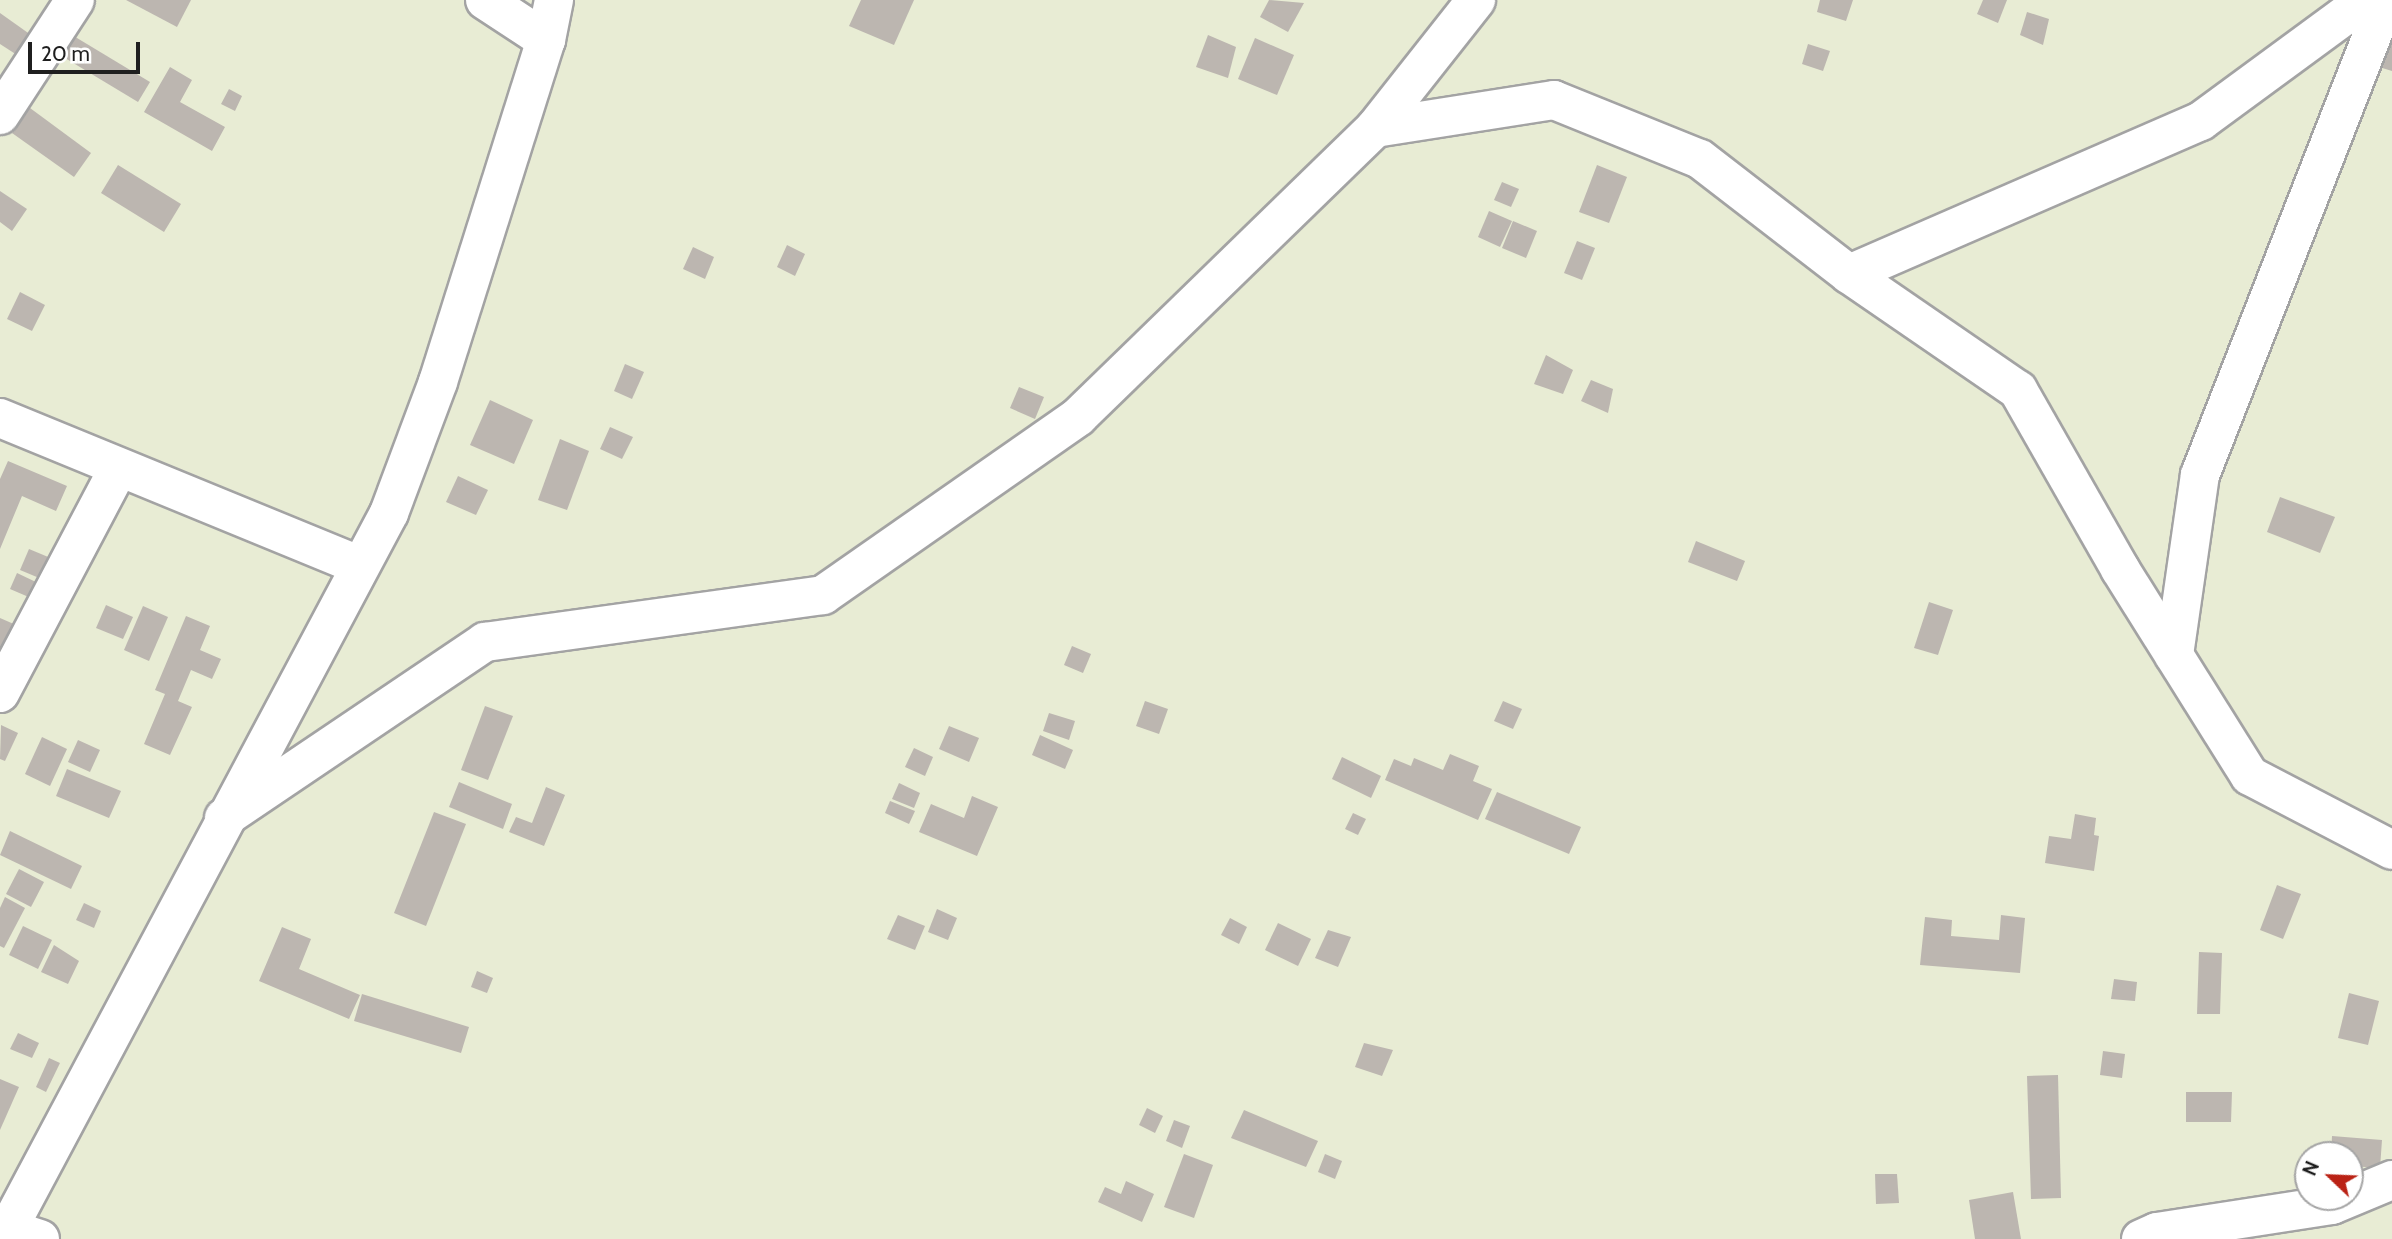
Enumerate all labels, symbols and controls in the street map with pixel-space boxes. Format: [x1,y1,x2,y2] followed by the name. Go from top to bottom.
[32,28,144,72] scale bar
[41,41,90,66] text: 20 m
[2294,1141,2364,1211] north arrow
[2298,1158,2324,1179] text: N

